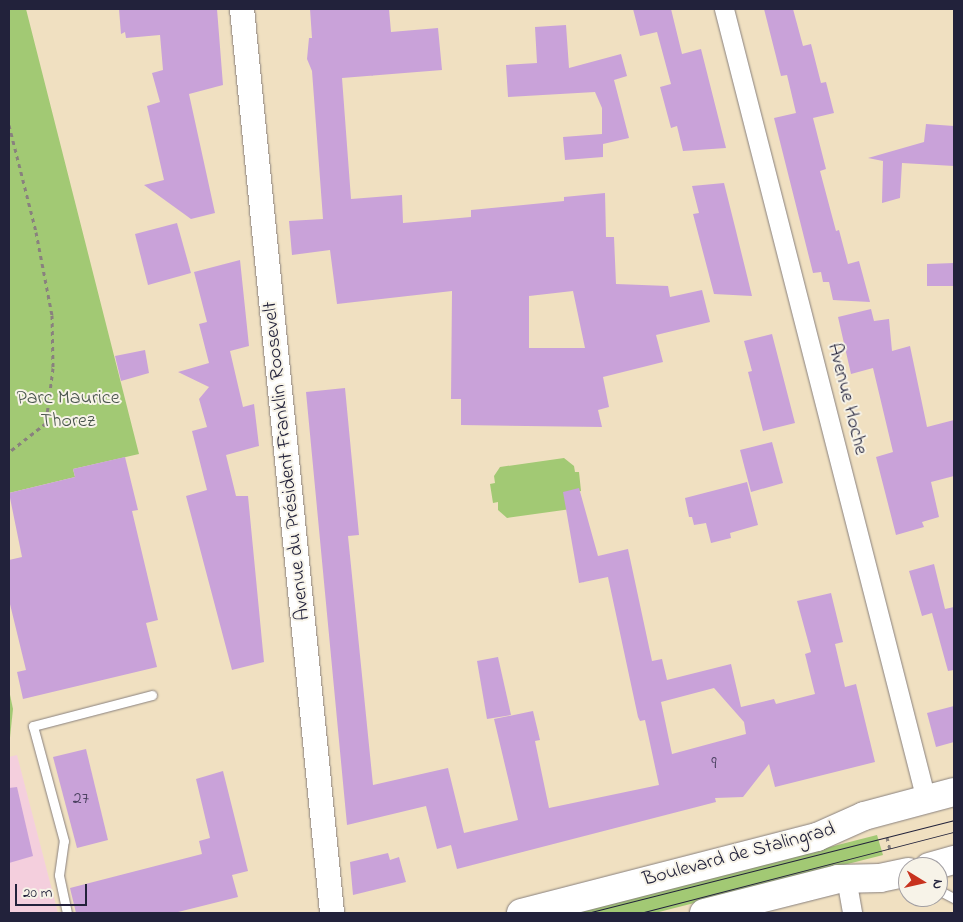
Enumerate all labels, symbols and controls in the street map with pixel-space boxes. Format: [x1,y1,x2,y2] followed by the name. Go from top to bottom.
[258,300,316,622] street label: Avenue du Président Franklin Roosevelt
[822,341,872,457] street label: Avenue Hoche
[16,386,120,433] park label: Parc Maurice Thorez
[711,753,717,775] house number: 9
[73,788,89,810] house number: 27
[640,818,838,892] street label: Boulevard de Stalingrad
[898,857,948,907] north arrow
[18,874,90,906] scale bar
[926,878,948,891] text: N
[23,882,52,904] text: 20 m

